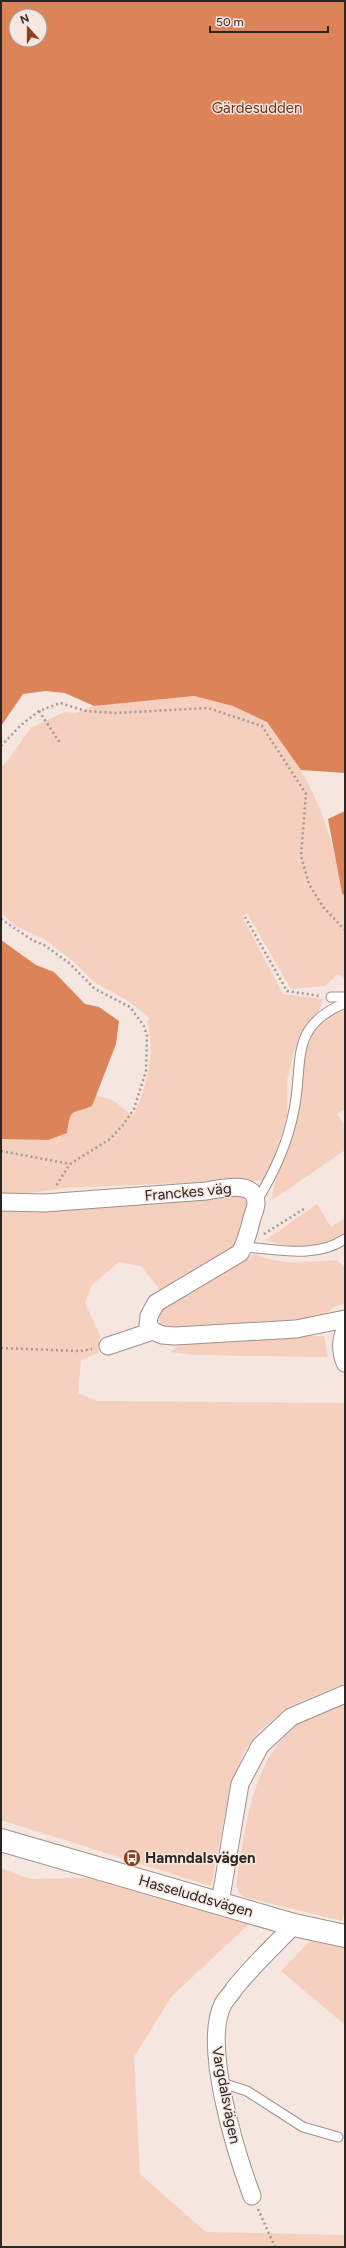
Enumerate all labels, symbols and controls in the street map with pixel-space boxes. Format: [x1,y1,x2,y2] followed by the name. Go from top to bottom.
[8,8,48,48] north arrow
[210,8,328,34] scale bar
[18,12,31,27] text: N
[216,15,244,29] text: 50 m
[212,99,302,117] park label: Gärdesudden
[144,1179,232,1205] street label: Franckes väg
[122,1848,142,1868] bus stop icon: Hamndalsvägen
[145,1849,256,1867] place label: Hamndalsvägen
[137,1871,255,1921] street label: Hasseluddsvägen
[208,2045,244,2145] street label: Vargdalsvägen

